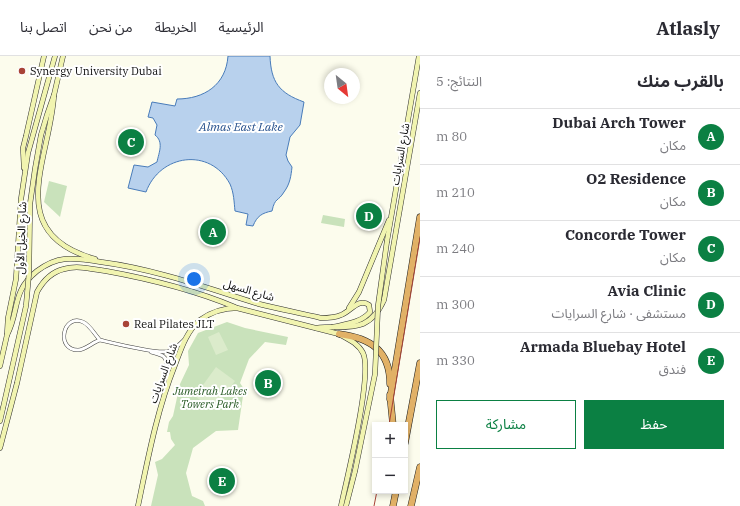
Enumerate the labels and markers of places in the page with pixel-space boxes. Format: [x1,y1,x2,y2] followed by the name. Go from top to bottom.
[30,64,162,78] place label: Synergy University Dubai
[17,66,27,76] marker: Synergy University Dubai
[118,127,144,157] pin: C
[356,201,382,231] pin: D
[200,217,226,247] pin: A
[134,317,214,331] place label: Real Pilates JLT
[121,319,131,329] marker: Real Pilates JLT
[255,368,281,398] pin: B
[209,466,235,496] pin: E

